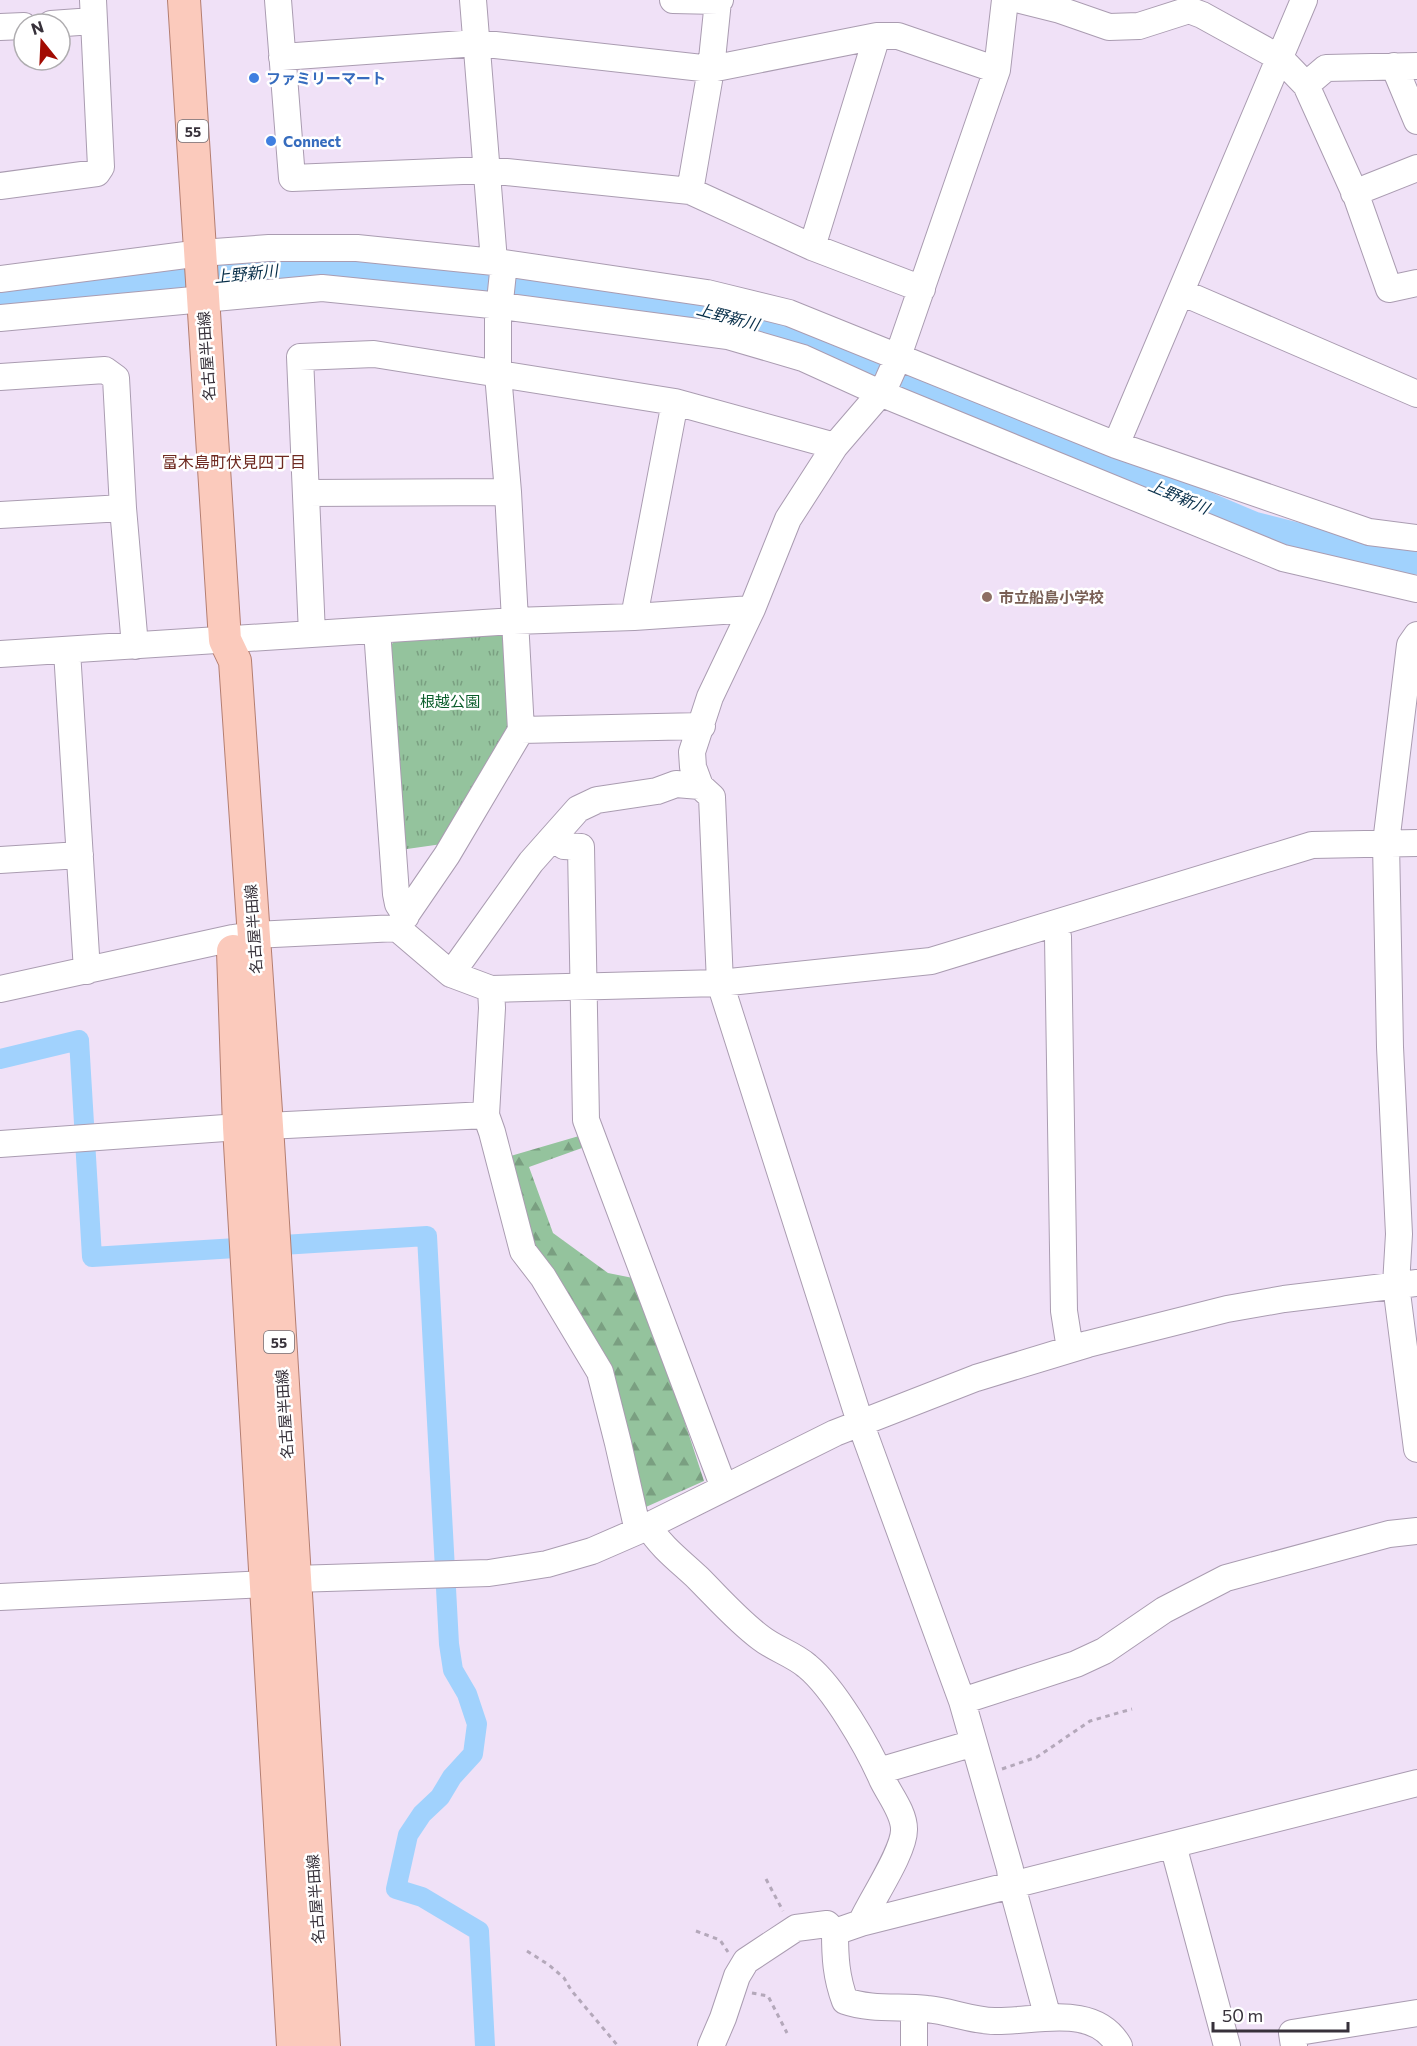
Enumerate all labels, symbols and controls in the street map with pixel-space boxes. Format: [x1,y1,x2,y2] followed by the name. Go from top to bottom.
[12,12,72,72] north arrow
[29,16,46,38] text: N
[266,69,386,87] place label: ファミリーマート
[247,71,261,85] marker: ファミリーマート
[178,120,208,142] road number: 55
[283,132,341,150] place label: Connect
[264,134,278,148] marker: Connect
[213,260,281,286] water label: 上野新川
[695,299,763,334] water label: 上野新川
[194,310,218,402] street label: 名古屋半田線
[162,452,306,471] district label: 富木島町伏見四丁目
[1146,475,1214,518] water label: 上野新川
[999,588,1104,606] place label: 市立船島小学校
[980,590,994,604] marker: 市立船島小学校
[420,692,480,710] park label: 根越公園
[241,883,265,975] street label: 名古屋半田線
[264,1331,294,1353] road number: 55
[272,1368,296,1460] street label: 名古屋半田線
[303,1853,327,1945] street label: 名古屋半田線
[1213,1995,1348,2033] scale bar
[1222,2004,1263,2026] text: 50 m

